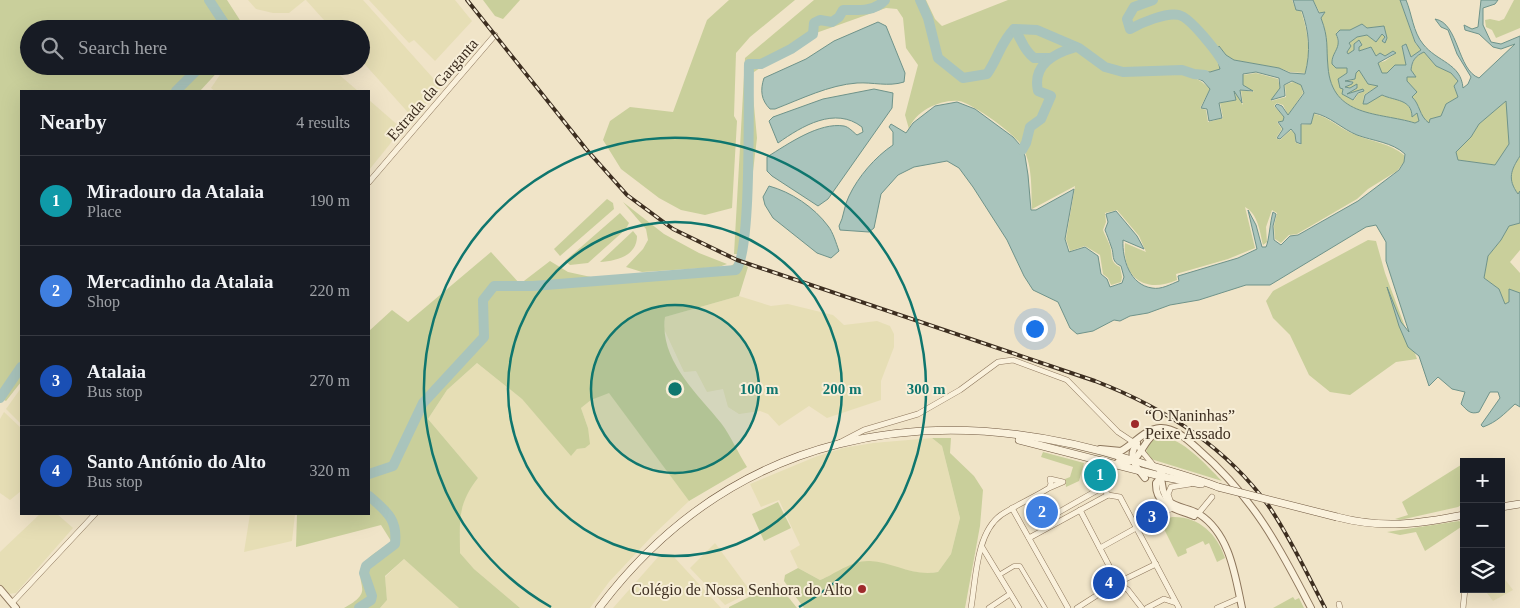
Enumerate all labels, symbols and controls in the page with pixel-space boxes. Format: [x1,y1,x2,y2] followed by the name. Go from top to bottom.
[20,20,370,75] search box
[38,34,66,62] icon: search
[384,35,482,144] street label: Estrada da Garganta
[78,37,167,58] text: Search here
[40,110,107,134] text: Nearby
[296,114,350,131] text: 4 results
[87,181,264,202] text: Miradouro da Atalaia
[52,192,60,209] text: 1
[310,192,350,209] text: 190 m
[87,203,122,220] text: Place
[87,271,274,292] text: Mercadinho da Atalaia
[52,282,60,299] text: 2
[310,282,350,299] text: 220 m
[87,293,120,310] text: Shop
[1022,316,1048,342] your location
[87,361,146,382] text: Atalaia
[52,372,60,389] text: 3
[310,372,350,389] text: 270 m
[666,380,684,398] centre of rings
[740,381,779,397] text: 100 m
[823,381,862,397] text: 200 m
[907,381,946,397] text: 300 m
[87,383,143,400] text: Bus stop
[1145,407,1235,442] place label: “O Naninhas” Peixe Assado
[1129,418,1141,430] marker: “O Naninhas” Peixe Assado
[87,451,266,472] text: Santo António do Alto
[1084,456,1116,494] pin: 1
[1460,458,1505,593] map controls
[1460,458,1505,503] button: +
[52,462,60,479] text: 4
[310,462,350,479] text: 320 m
[87,473,143,490] text: Bus stop
[1026,493,1058,531] pin: 2
[1136,498,1168,536] pin: 3
[1460,503,1505,548] button: −
[1460,548,1505,593] button: layers
[1093,564,1125,602] pin: 4
[631,581,852,599] place label: Colégio de Nossa Senhora do Alto
[856,583,868,595] marker: Colégio de Nossa Senhora do Alto

